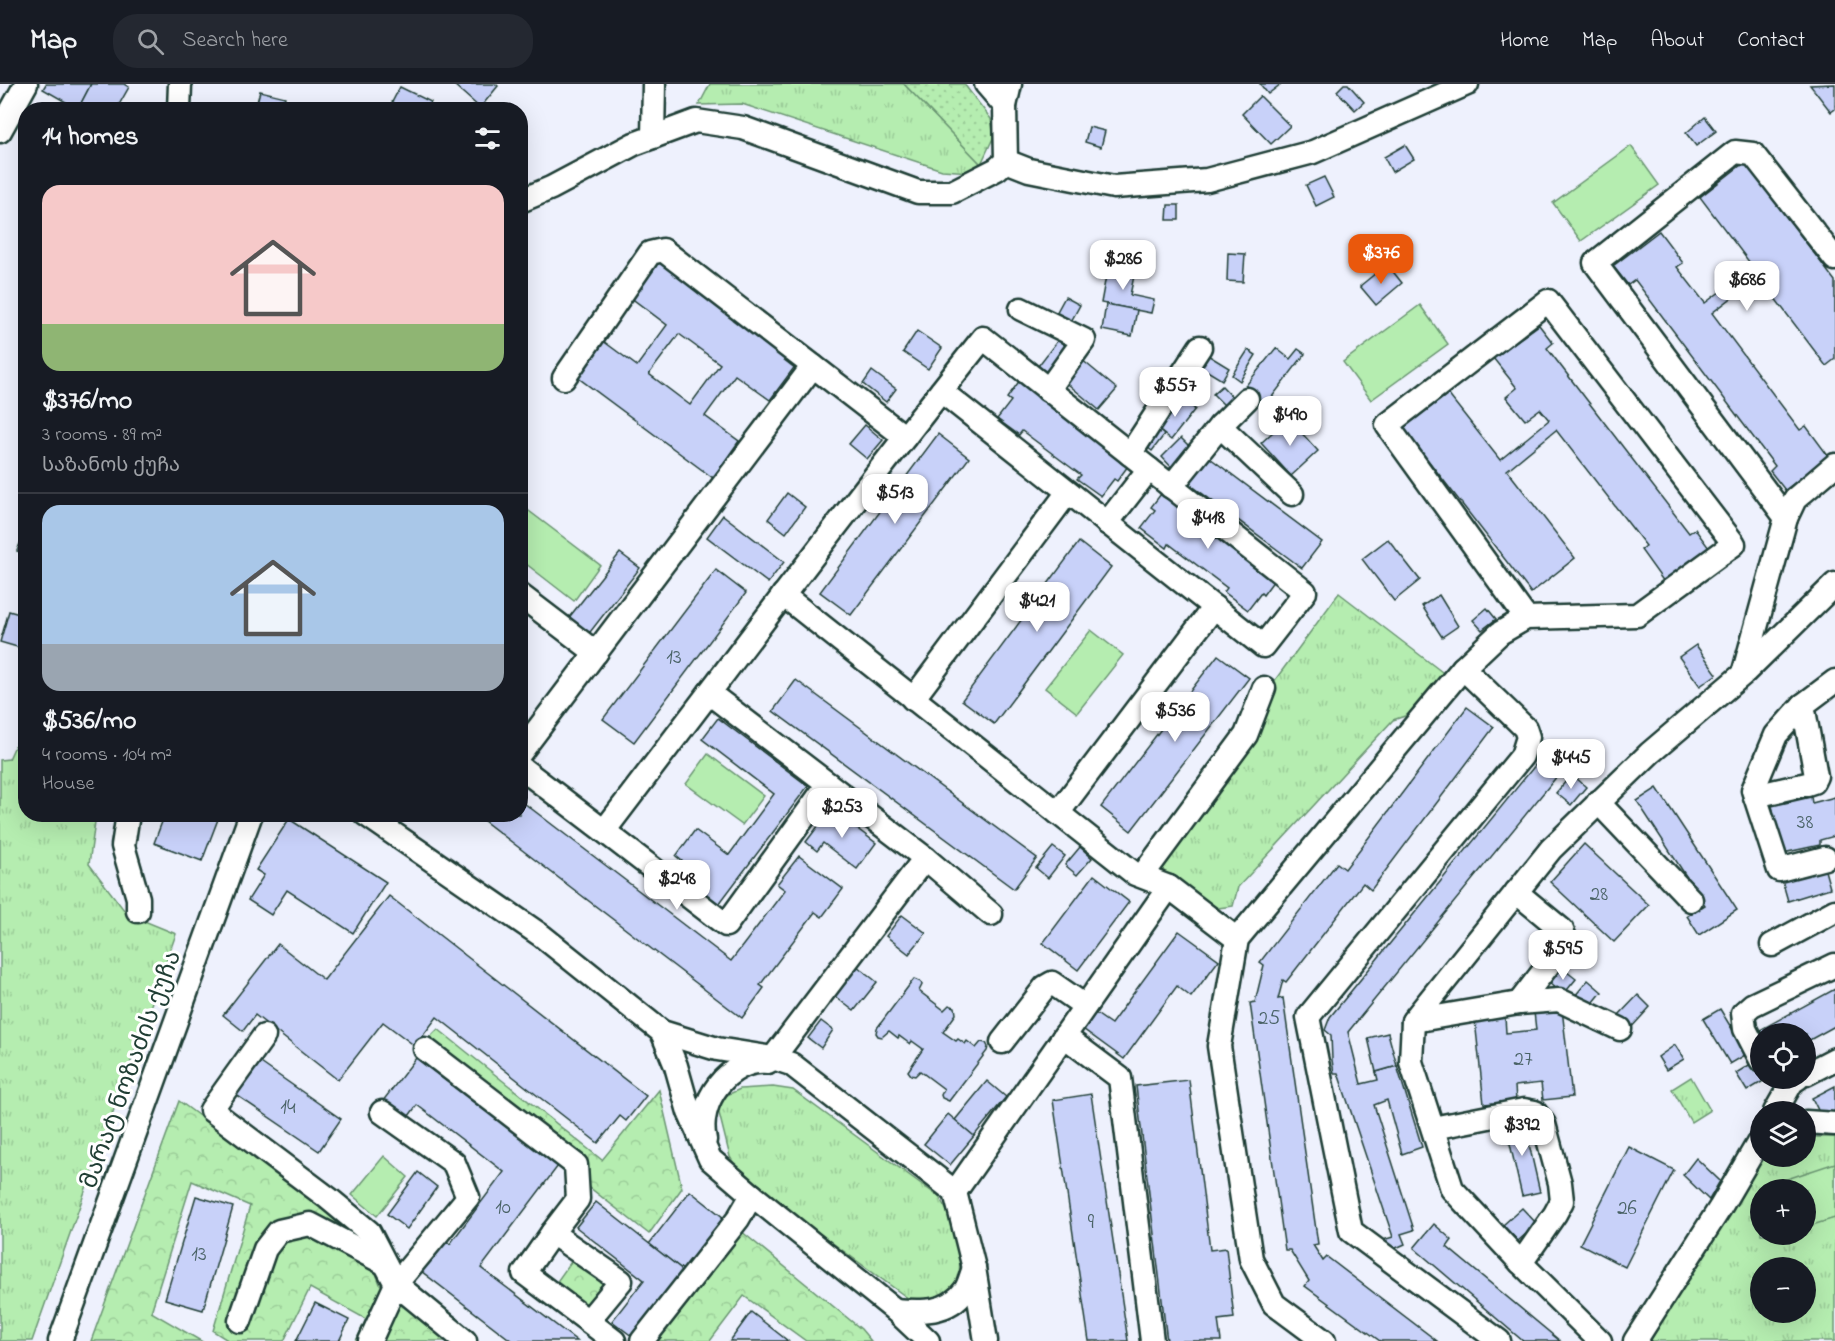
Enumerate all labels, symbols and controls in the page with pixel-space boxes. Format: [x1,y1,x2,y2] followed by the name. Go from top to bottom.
[113,14,533,68] search box
[30,21,77,62] text: Map
[134,25,167,58] icon: search
[182,25,288,57] text: Search here
[1500,26,1549,56] text: Home
[1582,26,1617,56] text: Map
[1650,26,1704,56] text: About
[1737,26,1805,56] text: Contact
[42,119,138,157] text: 14 homes
[471,122,504,155] icon: filters
[219,224,327,332] icon: home
[1345,234,1417,285] pin: $376
[1362,239,1400,268] text: $376
[1087,240,1159,291] pin: $286
[1104,245,1142,274] text: $286
[1711,261,1783,312] pin: $686
[1728,266,1766,295] text: $686
[1139,367,1211,418] pin: $557
[1153,372,1197,401] text: $557
[42,383,132,421] text: $376/mo
[1254,396,1326,447] pin: $490
[1273,401,1308,430] text: $490
[42,421,162,450] text: 3 rooms · 89 m²
[42,452,180,481] text: საზანოს ქუჩა
[859,474,931,525] pin: $513
[876,479,914,508] text: $513
[1172,499,1244,550] pin: $418
[1191,504,1225,533] text: $418
[219,544,327,652] icon: home
[1001,582,1073,633] pin: $421
[1019,587,1055,616] text: $421
[666,643,682,673] house number: 13
[1139,692,1211,743] pin: $536
[1155,697,1195,726] text: $536
[42,703,137,741] text: $536/mo
[1535,739,1607,790] pin: $445
[42,741,172,770] text: 4 rooms · 104 m²
[1551,744,1591,773] text: $445
[42,770,95,799] text: House
[806,788,878,839] pin: $253
[821,793,863,822] text: $253
[1797,808,1813,838] house number: 38
[641,860,713,911] pin: $248
[658,865,696,894] text: $248
[1590,880,1608,910] house number: 28
[1527,930,1599,981] pin: $595
[1543,935,1584,964] text: $595
[73,946,192,1194] street label: მარატ ნოზაძის ქუჩა
[1258,1004,1280,1034] house number: 25
[1750,1023,1816,1323] map controls
[1750,1023,1816,1089] button: locate
[1513,1045,1533,1075] house number: 27
[280,1093,296,1123] house number: 14
[1750,1101,1816,1167] button: layers
[1486,1106,1558,1157] pin: $392
[1504,1111,1540,1140] text: $392
[1750,1179,1816,1245] button: +
[495,1193,511,1223] house number: 10
[1617,1194,1637,1224] house number: 26
[1088,1208,1095,1238] house number: 9
[191,1240,207,1270] house number: 13
[1750,1257,1816,1323] button: −

